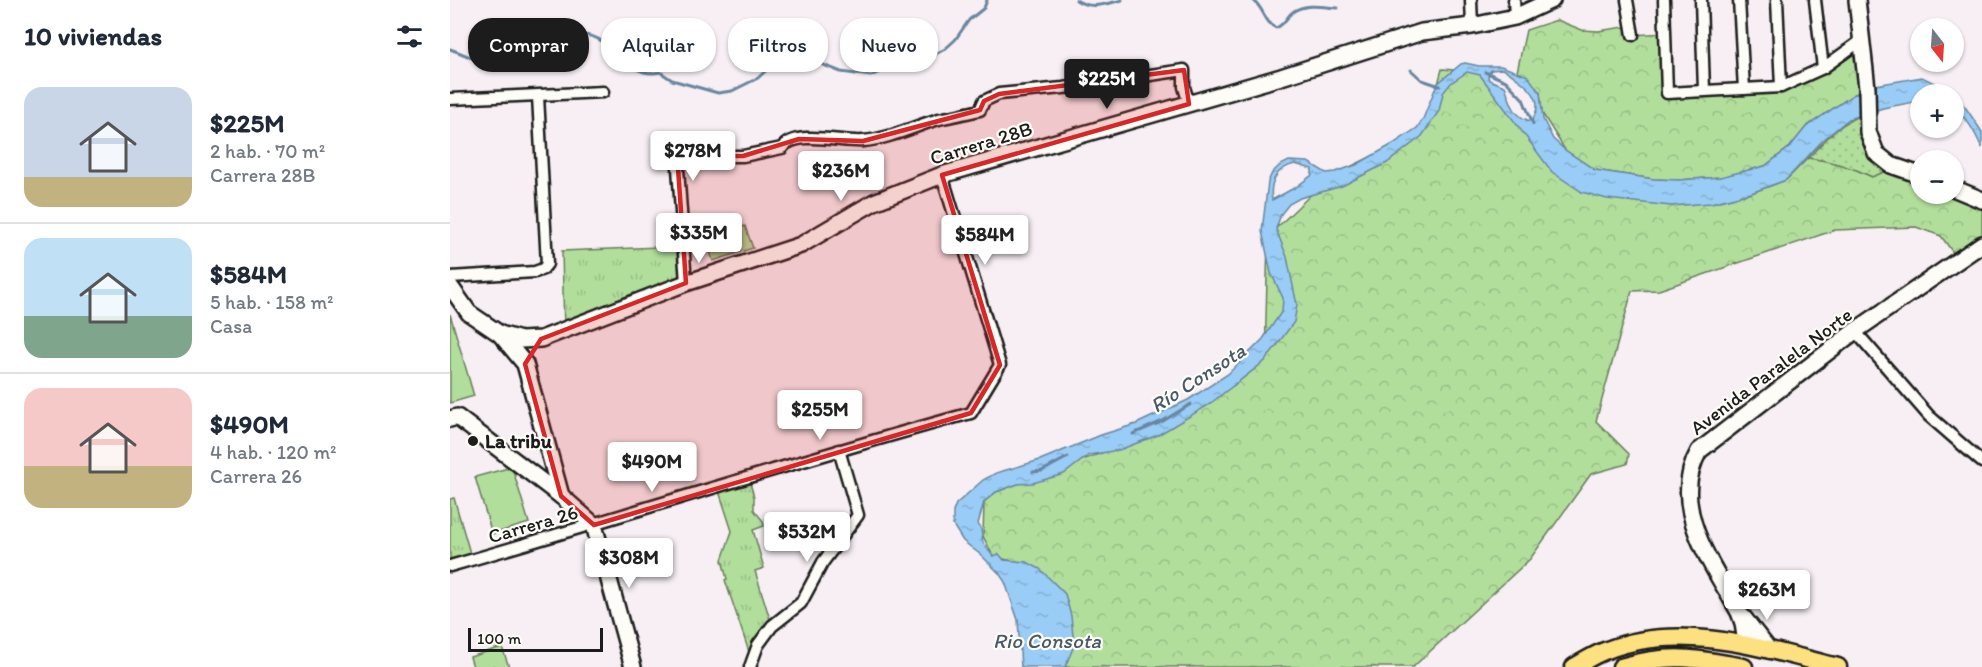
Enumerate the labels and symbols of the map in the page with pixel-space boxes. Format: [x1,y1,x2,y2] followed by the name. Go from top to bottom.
[1910,18,1964,72] north arrow
[1065,59,1149,110] pin: $225M
[927,116,1035,170] street label: Carrera 28B
[651,131,735,182] pin: $278M
[799,151,883,202] pin: $236M
[657,213,741,264] pin: $335M
[943,215,1027,266] pin: $584M
[1685,302,1857,440] street label: Avenida Paralela Norte
[1145,338,1250,418] water label: Río Consota
[778,390,862,441] pin: $255M
[485,429,553,453] place label: La tribu
[466,434,480,448] marker: La tribu
[610,442,694,493] pin: $490M
[485,500,581,548] street label: Carrera 26
[765,512,849,563] pin: $532M
[587,538,671,589] pin: $308M
[1725,570,1809,621] pin: $263M
[468,625,603,652] scale bar
[993,628,1102,653] water label: Rio Consota

